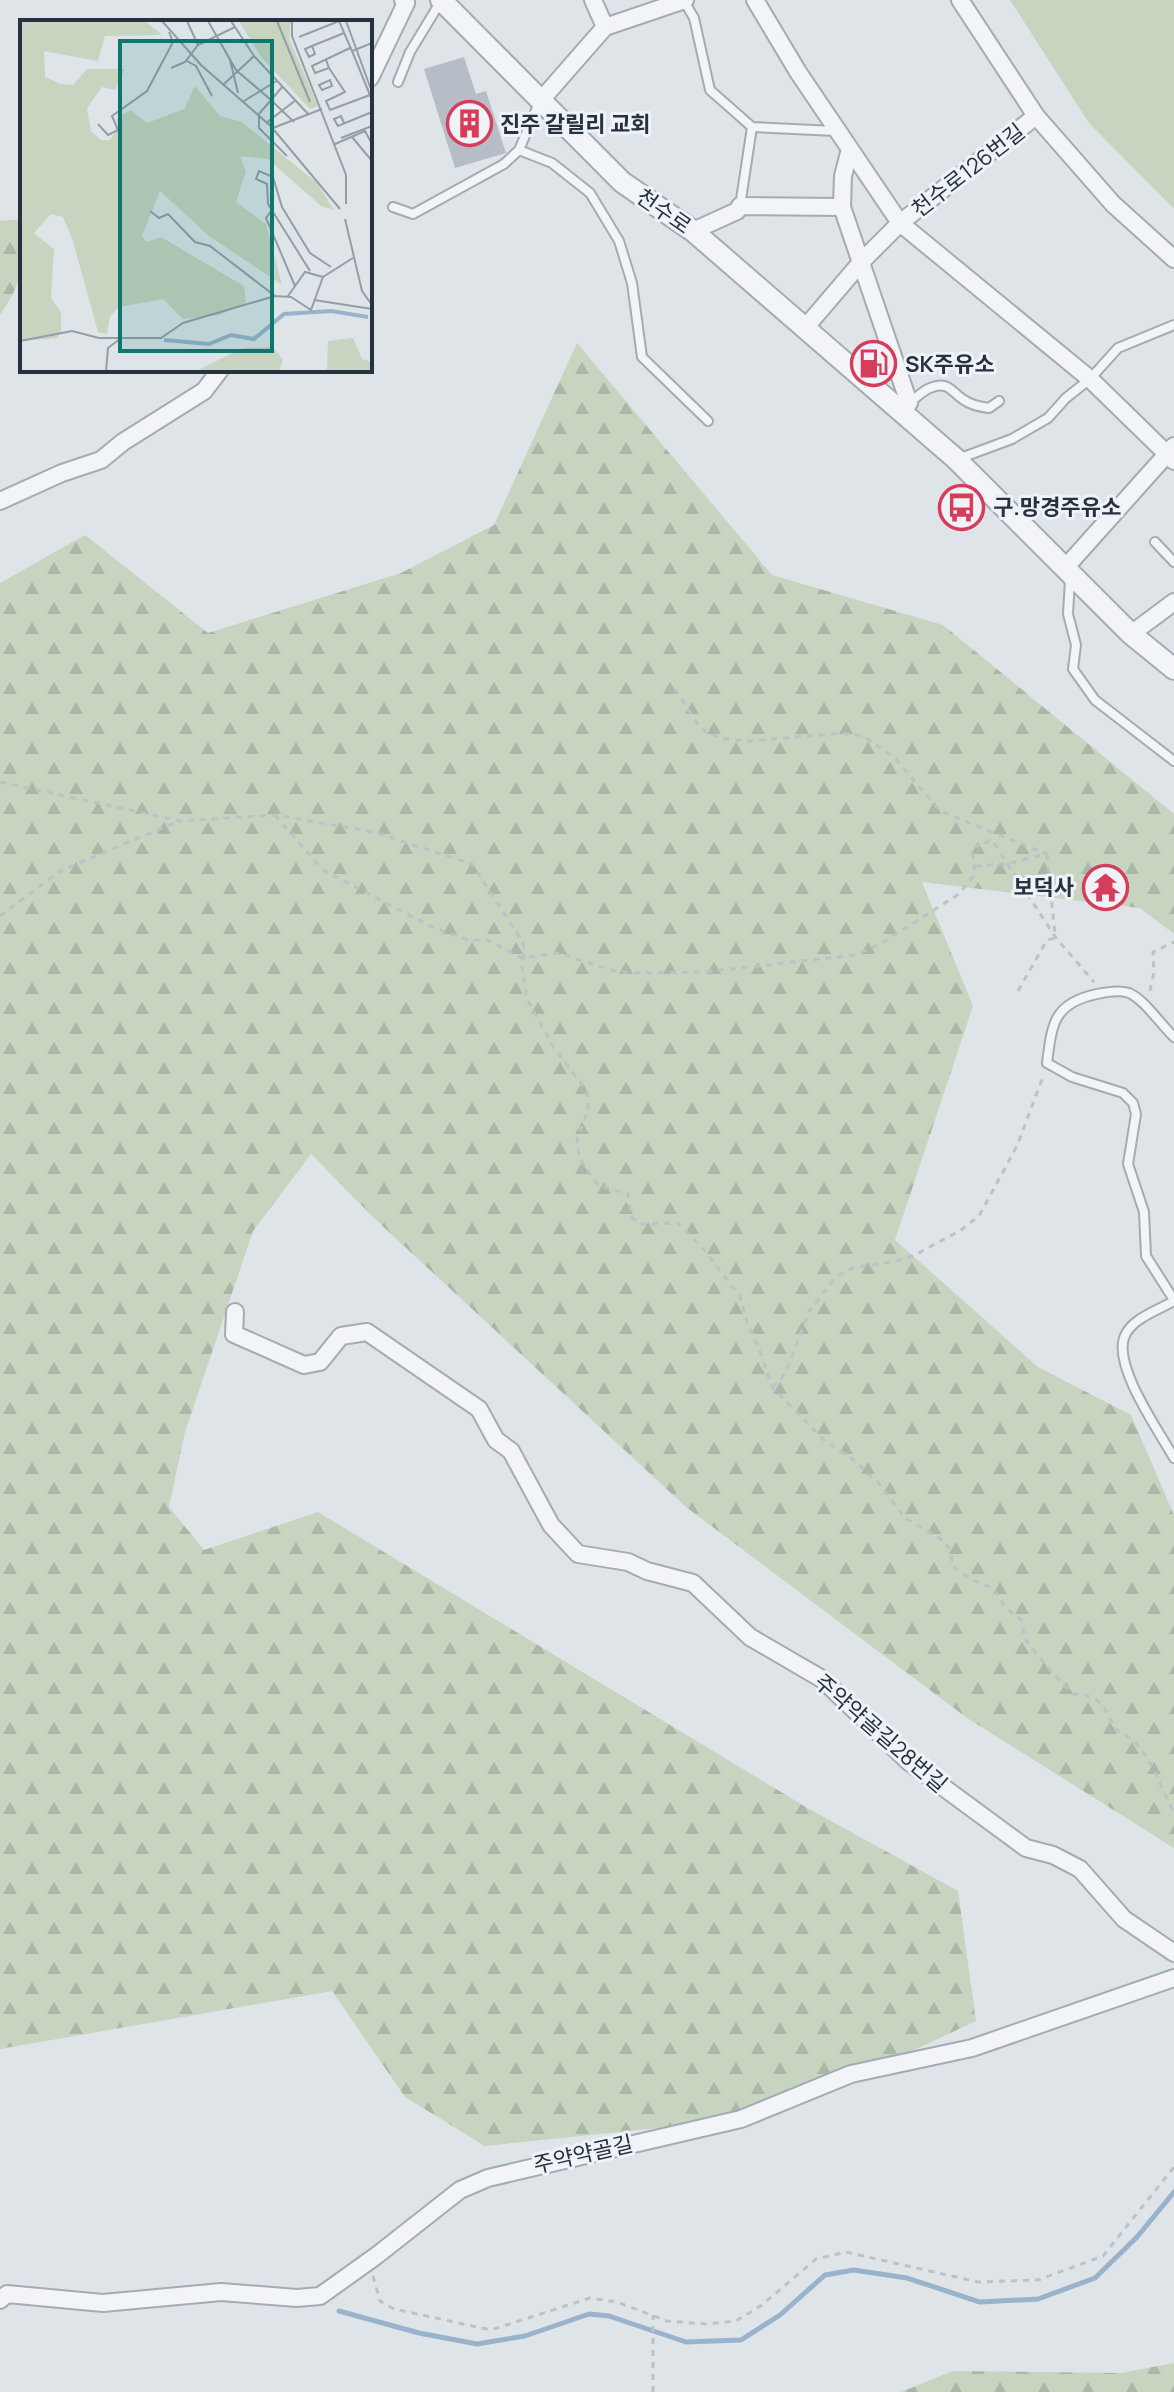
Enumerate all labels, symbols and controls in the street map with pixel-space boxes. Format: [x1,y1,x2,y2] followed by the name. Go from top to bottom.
[20,20,372,372] inset map
[445,100,493,148] building icon: 진주 갈릴리 교회
[500,109,650,139] place label: 진주 갈릴리 교회
[905,116,1031,224] street label: 천수로126번길
[631,181,697,241] street label: 천수로
[850,340,898,388] fuel station icon: SK주유소
[905,349,994,379] place label: SK주유소
[938,483,986,531] bus stop icon: 구.망경주유소
[993,492,1121,522] place label: 구.망경주유소
[1081,863,1129,911] temple icon: 보덕사
[1013,872,1074,902] place label: 보덕사
[808,1667,954,1799] street label: 주약약골길28번길
[530,2128,636,2180] street label: 주약약골길

